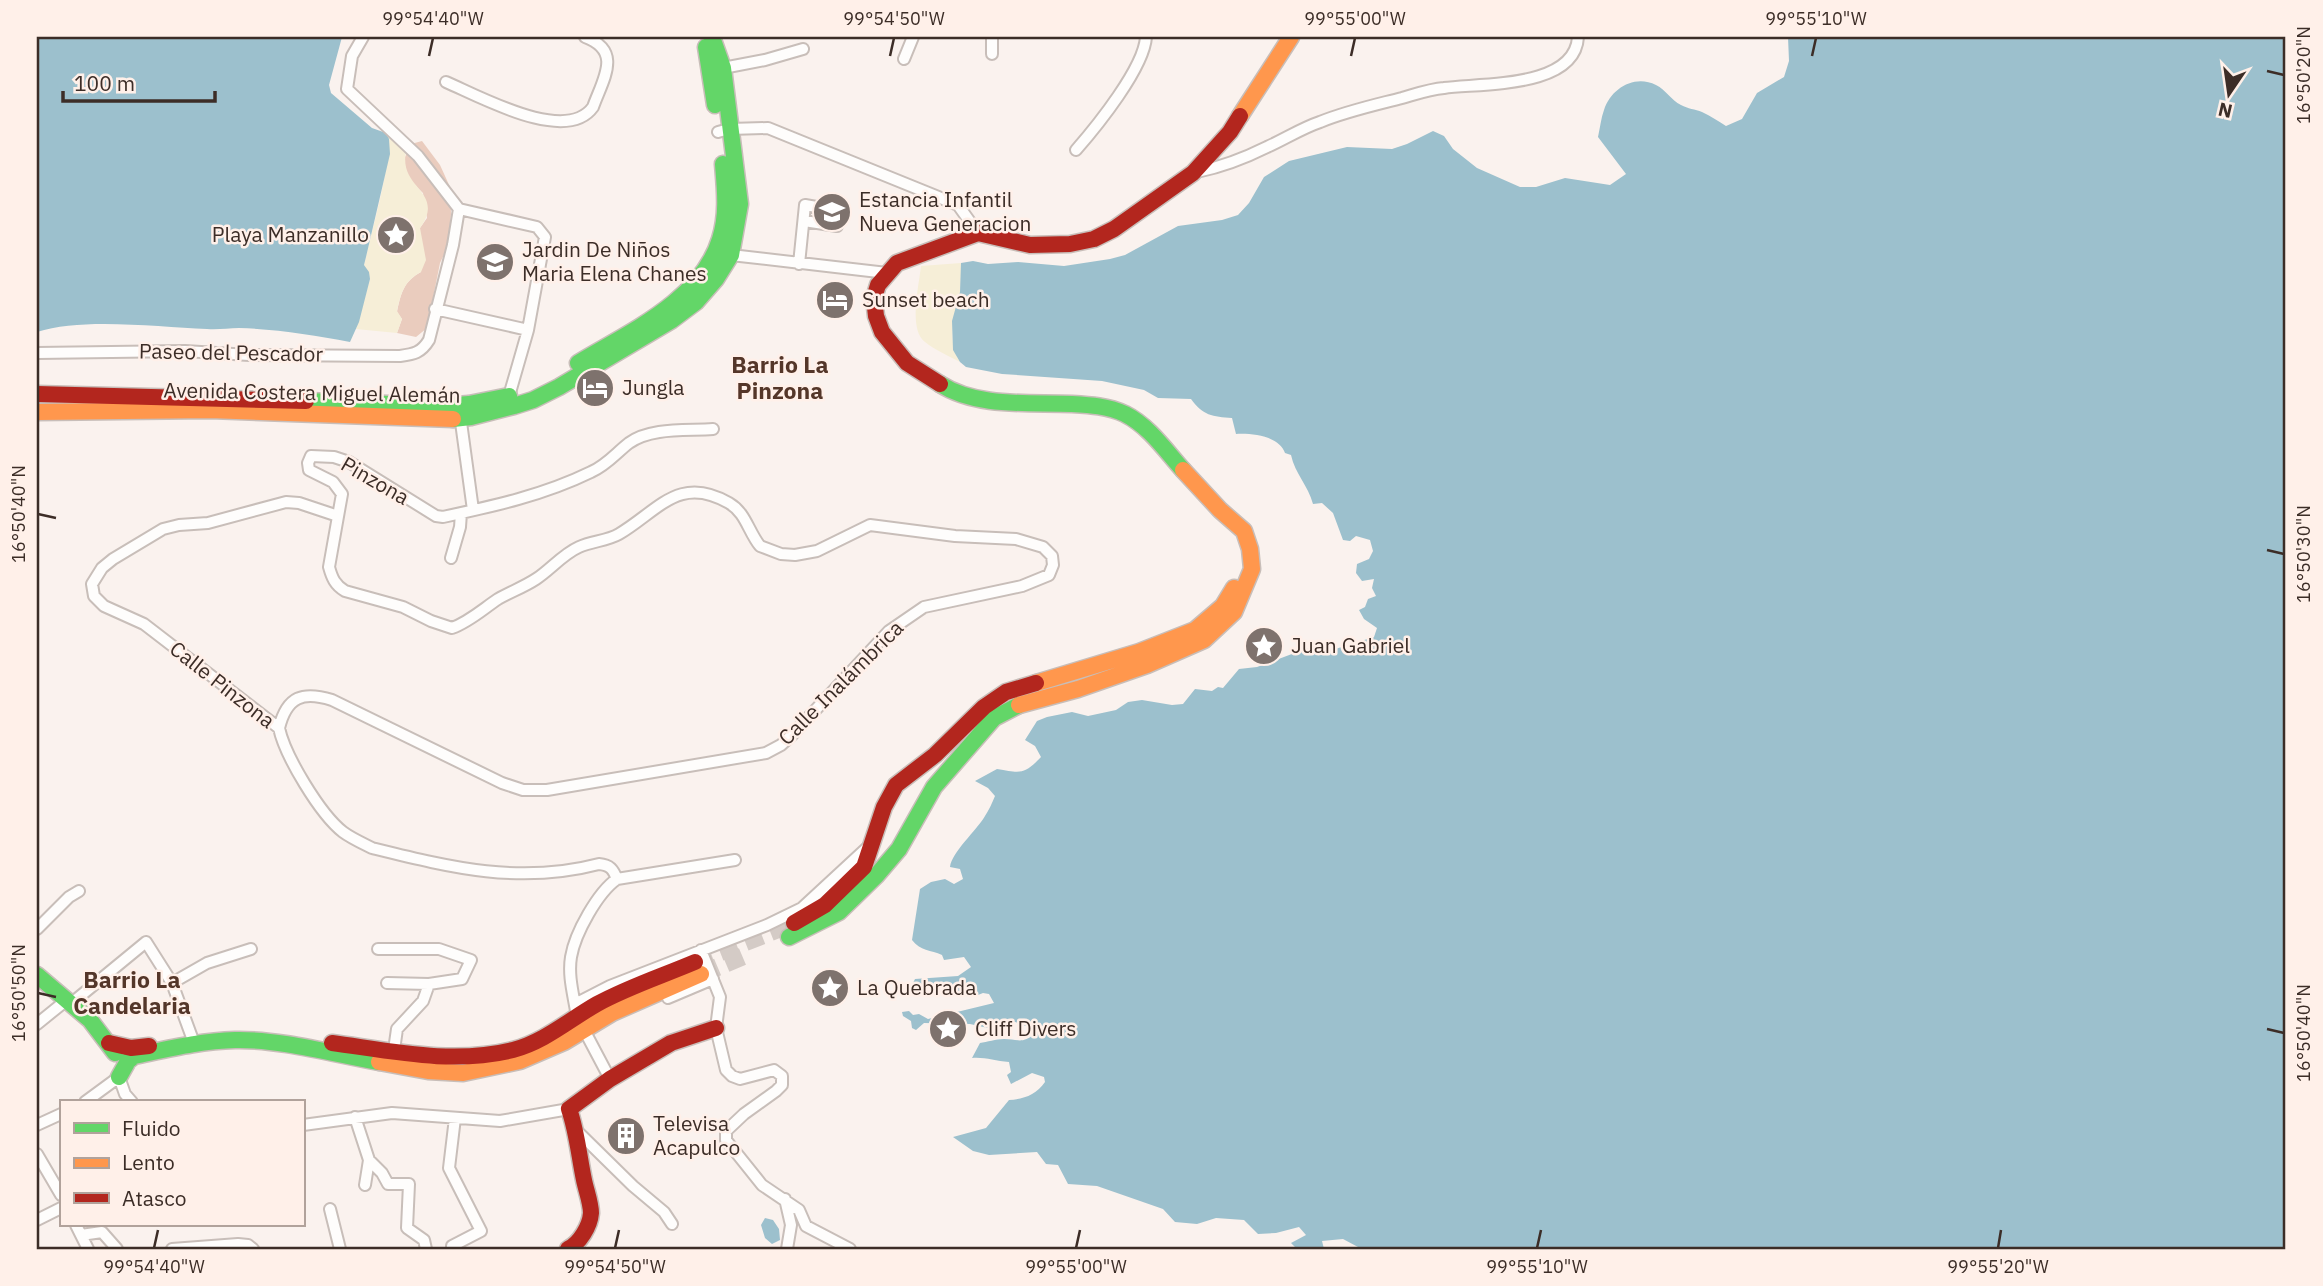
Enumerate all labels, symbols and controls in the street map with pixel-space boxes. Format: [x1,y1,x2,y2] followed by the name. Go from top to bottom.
[382,7,484,30] text: 99°54'40"W
[843,7,945,30] text: 99°54'50"W
[1304,7,1406,30] text: 99°55'00"W
[1765,7,1867,30] text: 99°55'10"W
[2292,26,2315,124] text: 16°50'20"N
[63,60,215,104] scale bar
[2194,60,2264,130] north arrow
[74,69,135,97] text: 100 m
[2216,97,2235,124] text: N
[859,185,1031,237] place label: Estancia Infantil Nueva Generacion
[811,191,853,233] school or university icon: Estancia Infantil Nueva Generacion
[375,214,417,256] place icon: Playa Manzanillo
[212,220,369,248] place label: Playa Manzanillo
[522,235,707,287] place label: Jardin De Niños Maria Elena Chanes
[474,241,516,283] school or university icon: Jardin De Niños Maria Elena Chanes
[814,279,856,321] hotel icon: Sunset beach
[862,285,990,313] place label: Sunset beach
[139,336,324,368] street label: Paseo del Pescador
[731,349,829,405] district label: Barrio La Pinzona
[574,367,616,409] hotel icon: Jungla
[622,373,685,401] place label: Jungla
[163,375,461,409] street label: Avenida Costera Miguel Alemán
[336,449,415,511] street label: Pinzona
[7,465,30,563] text: 16°50'40"N
[2292,505,2315,603] text: 16°50'30"N
[772,614,909,751] street label: Calle Inalámbrica
[1243,625,1285,667] place icon: Juan Gabriel
[1291,631,1410,659] place label: Juan Gabriel
[164,634,281,734] street label: Calle Pinzona
[7,944,30,1042] text: 16°50'50"N
[73,964,191,1020] district label: Barrio La Candelaria
[809,967,851,1009] place icon: La Quebrada
[857,973,976,1001] place label: La Quebrada
[2292,984,2315,1082] text: 16°50'40"N
[927,1008,969,1050] place icon: Cliff Divers
[975,1014,1077,1042] place label: Cliff Divers
[60,1100,304,1226] legend
[653,1109,740,1161] place label: Televisa Acapulco
[122,1114,181,1142] text: Fluido
[605,1115,647,1157] building icon: Televisa Acapulco
[122,1148,175,1176] text: Lento
[122,1184,186,1212] text: Atasco
[103,1255,205,1278] text: 99°54'40"W
[564,1255,666,1278] text: 99°54'50"W
[1025,1255,1127,1278] text: 99°55'00"W
[1486,1255,1588,1278] text: 99°55'10"W
[1947,1255,2049,1278] text: 99°55'20"W

